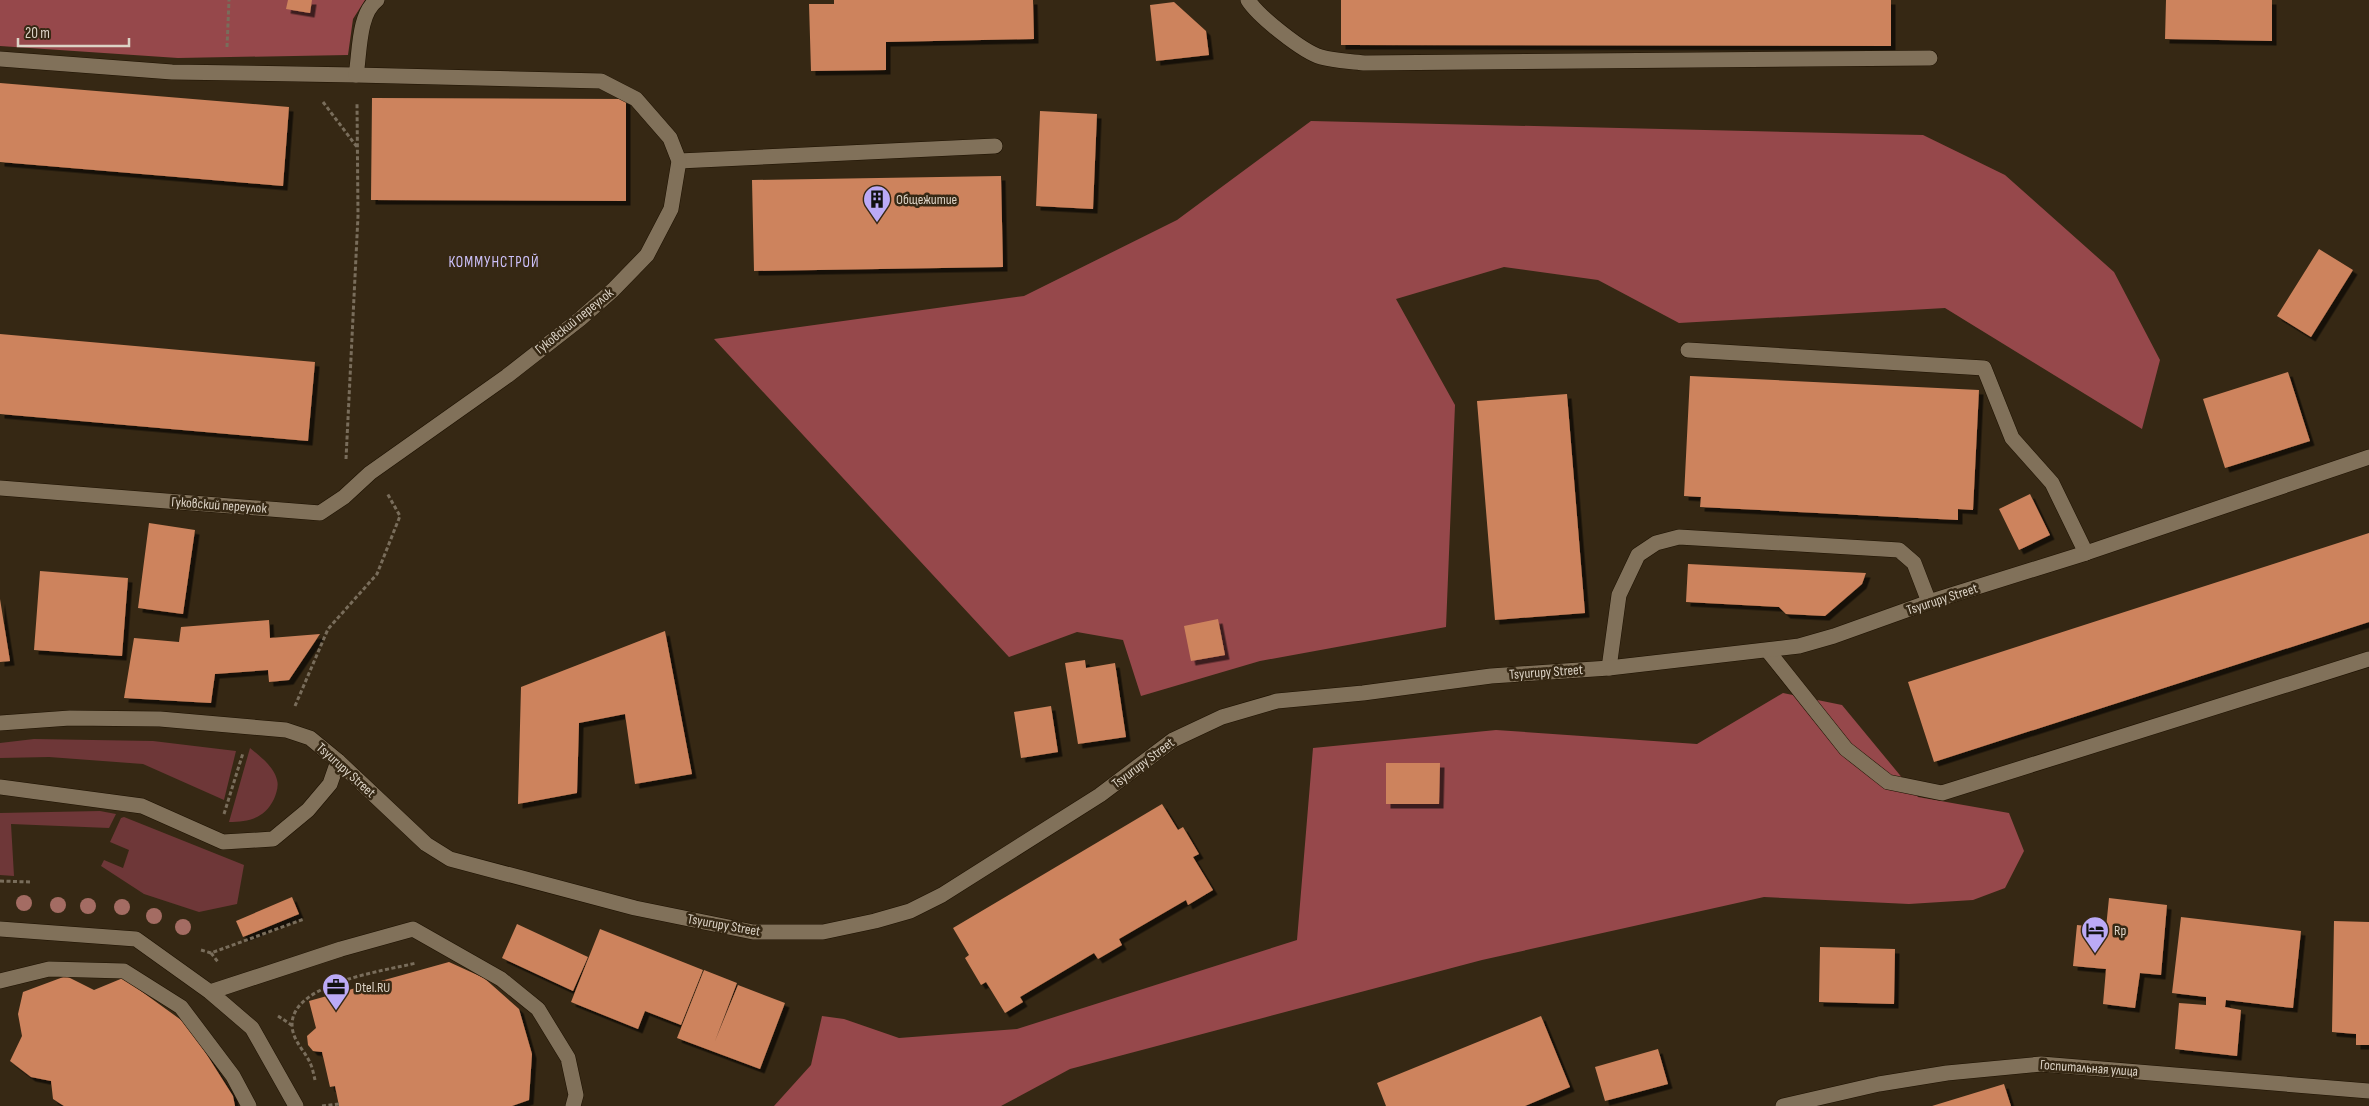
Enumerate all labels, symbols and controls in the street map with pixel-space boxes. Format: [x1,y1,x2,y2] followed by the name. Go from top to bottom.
[18,15,129,47] scale bar
[25,24,50,43] text: 20 m
[862,184,892,223] building icon: Общежитие
[896,191,957,208] place label: Общежитие
[448,253,540,272] district label: КОММУНСТРОЙ
[531,284,617,358] street label: Гуковский переулок
[171,493,268,517] street label: Гуковский переулок
[1904,580,1980,618] street label: Tsyurupy Street
[1509,661,1583,683] street label: Tsyurupy Street
[1108,734,1178,792] street label: Tsyurupy Street
[313,739,379,801] street label: Tsyurupy Street
[686,910,762,940] street label: Tsyurupy Street
[2080,915,2110,954] hotel icon: Rp
[2114,922,2126,939] place label: Rp
[321,972,351,1011] office icon: Dtel.RU
[355,979,390,996] place label: Dtel.RU
[2039,1056,2139,1080] street label: Госпитальная улица

